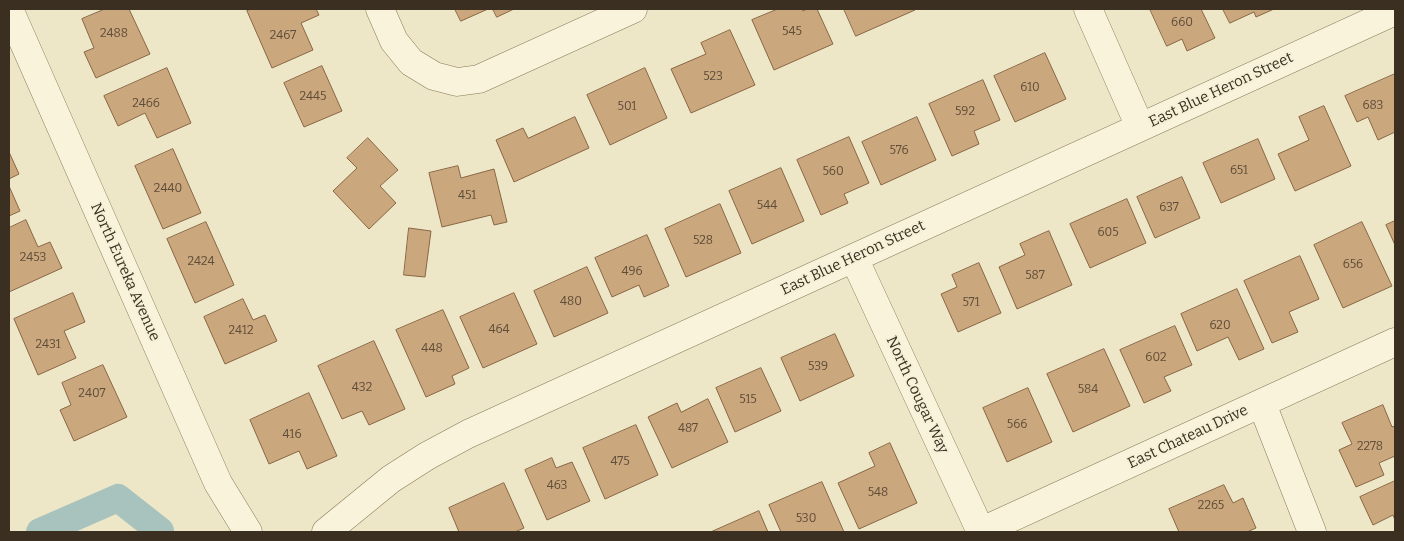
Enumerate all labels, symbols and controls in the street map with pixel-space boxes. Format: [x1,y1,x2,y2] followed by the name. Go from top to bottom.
[1171,16,1193,30] house number: 660
[782,25,802,39] house number: 545
[100,27,128,41] house number: 2488
[270,29,296,43] house number: 2467
[1146,49,1296,131] street label: East Blue Heron Street
[703,70,723,84] house number: 523
[1020,81,1040,95] house number: 610
[299,90,327,104] house number: 2445
[132,97,160,111] house number: 2466
[1363,99,1383,113] house number: 683
[618,100,636,114] house number: 501
[955,105,975,119] house number: 592
[889,144,909,158] house number: 576
[1230,164,1248,178] house number: 651
[822,165,844,179] house number: 560
[154,182,182,196] house number: 2440
[458,189,476,203] house number: 451
[757,199,777,213] house number: 544
[86,200,164,344] street label: North Eureka Avenue
[1159,201,1179,215] house number: 637
[778,217,928,299] street label: East Blue Heron Street
[1097,226,1119,240] house number: 605
[693,234,713,248] house number: 528
[20,251,46,265] house number: 2453
[187,255,215,269] house number: 2424
[1343,258,1363,272] house number: 656
[621,265,643,279] house number: 496
[1025,269,1045,283] house number: 587
[560,295,582,309] house number: 480
[962,296,980,310] house number: 571
[1209,319,1231,333] house number: 620
[488,323,510,337] house number: 464
[229,324,253,338] house number: 2412
[882,333,952,457] street label: North Cougar Way
[35,338,61,352] house number: 2431
[421,342,443,356] house number: 448
[1145,351,1167,365] house number: 602
[808,360,828,374] house number: 539
[352,381,372,395] house number: 432
[1078,383,1098,397] house number: 584
[78,387,106,401] house number: 2407
[739,393,757,407] house number: 515
[1125,401,1251,473] street label: East Chateau Drive
[1007,418,1027,432] house number: 566
[678,422,698,436] house number: 487
[283,428,301,442] house number: 416
[1357,440,1383,454] house number: 2278
[610,455,630,469] house number: 475
[547,479,567,493] house number: 463
[868,486,888,500] house number: 548
[1198,499,1224,513] house number: 2265
[796,512,816,526] house number: 530

